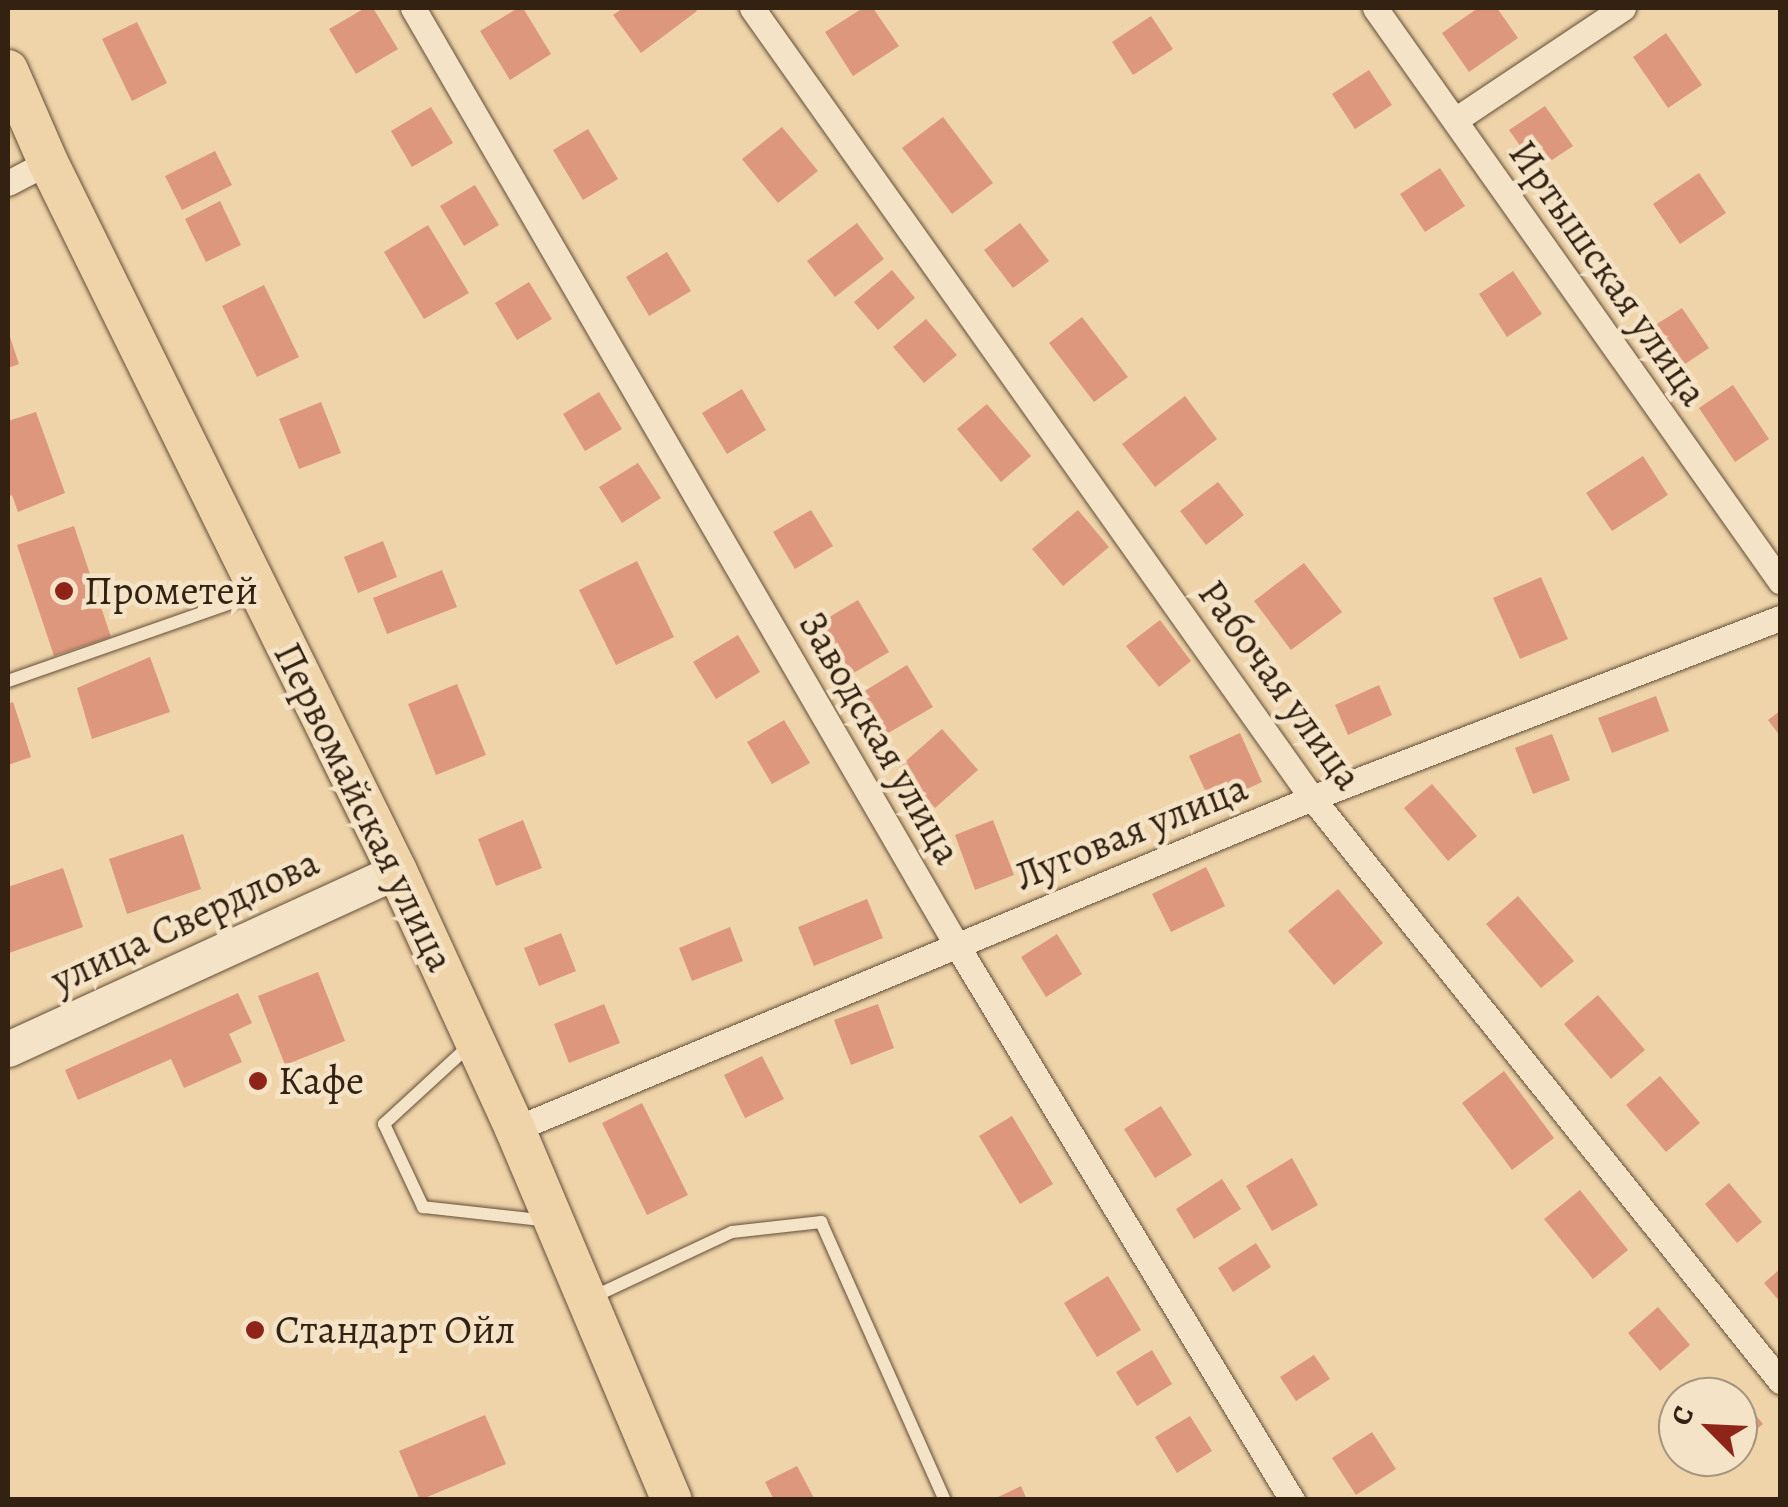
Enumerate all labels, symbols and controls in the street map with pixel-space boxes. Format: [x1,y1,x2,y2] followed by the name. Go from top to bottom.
[1498,131,1718,415] street label: Иртышская улица
[84,567,258,615] place label: Прометей
[1188,571,1372,799] street label: Рабочая улица
[53,580,75,602] marker: Прометей
[788,603,972,873] street label: Заводская улица
[264,635,464,979] street label: Первомайская улица
[1008,764,1254,900] street label: Луговая улица
[44,838,326,1004] street label: улица Свердлова
[278,1057,364,1105] place label: Кафе
[247,1070,269,1092] marker: Кафе
[275,1306,515,1354] place label: Стандарт Ойл
[244,1319,266,1341] marker: Стандарт Ойл
[1658,1377,1758,1477] north arrow
[1662,1400,1703,1431] text: С

